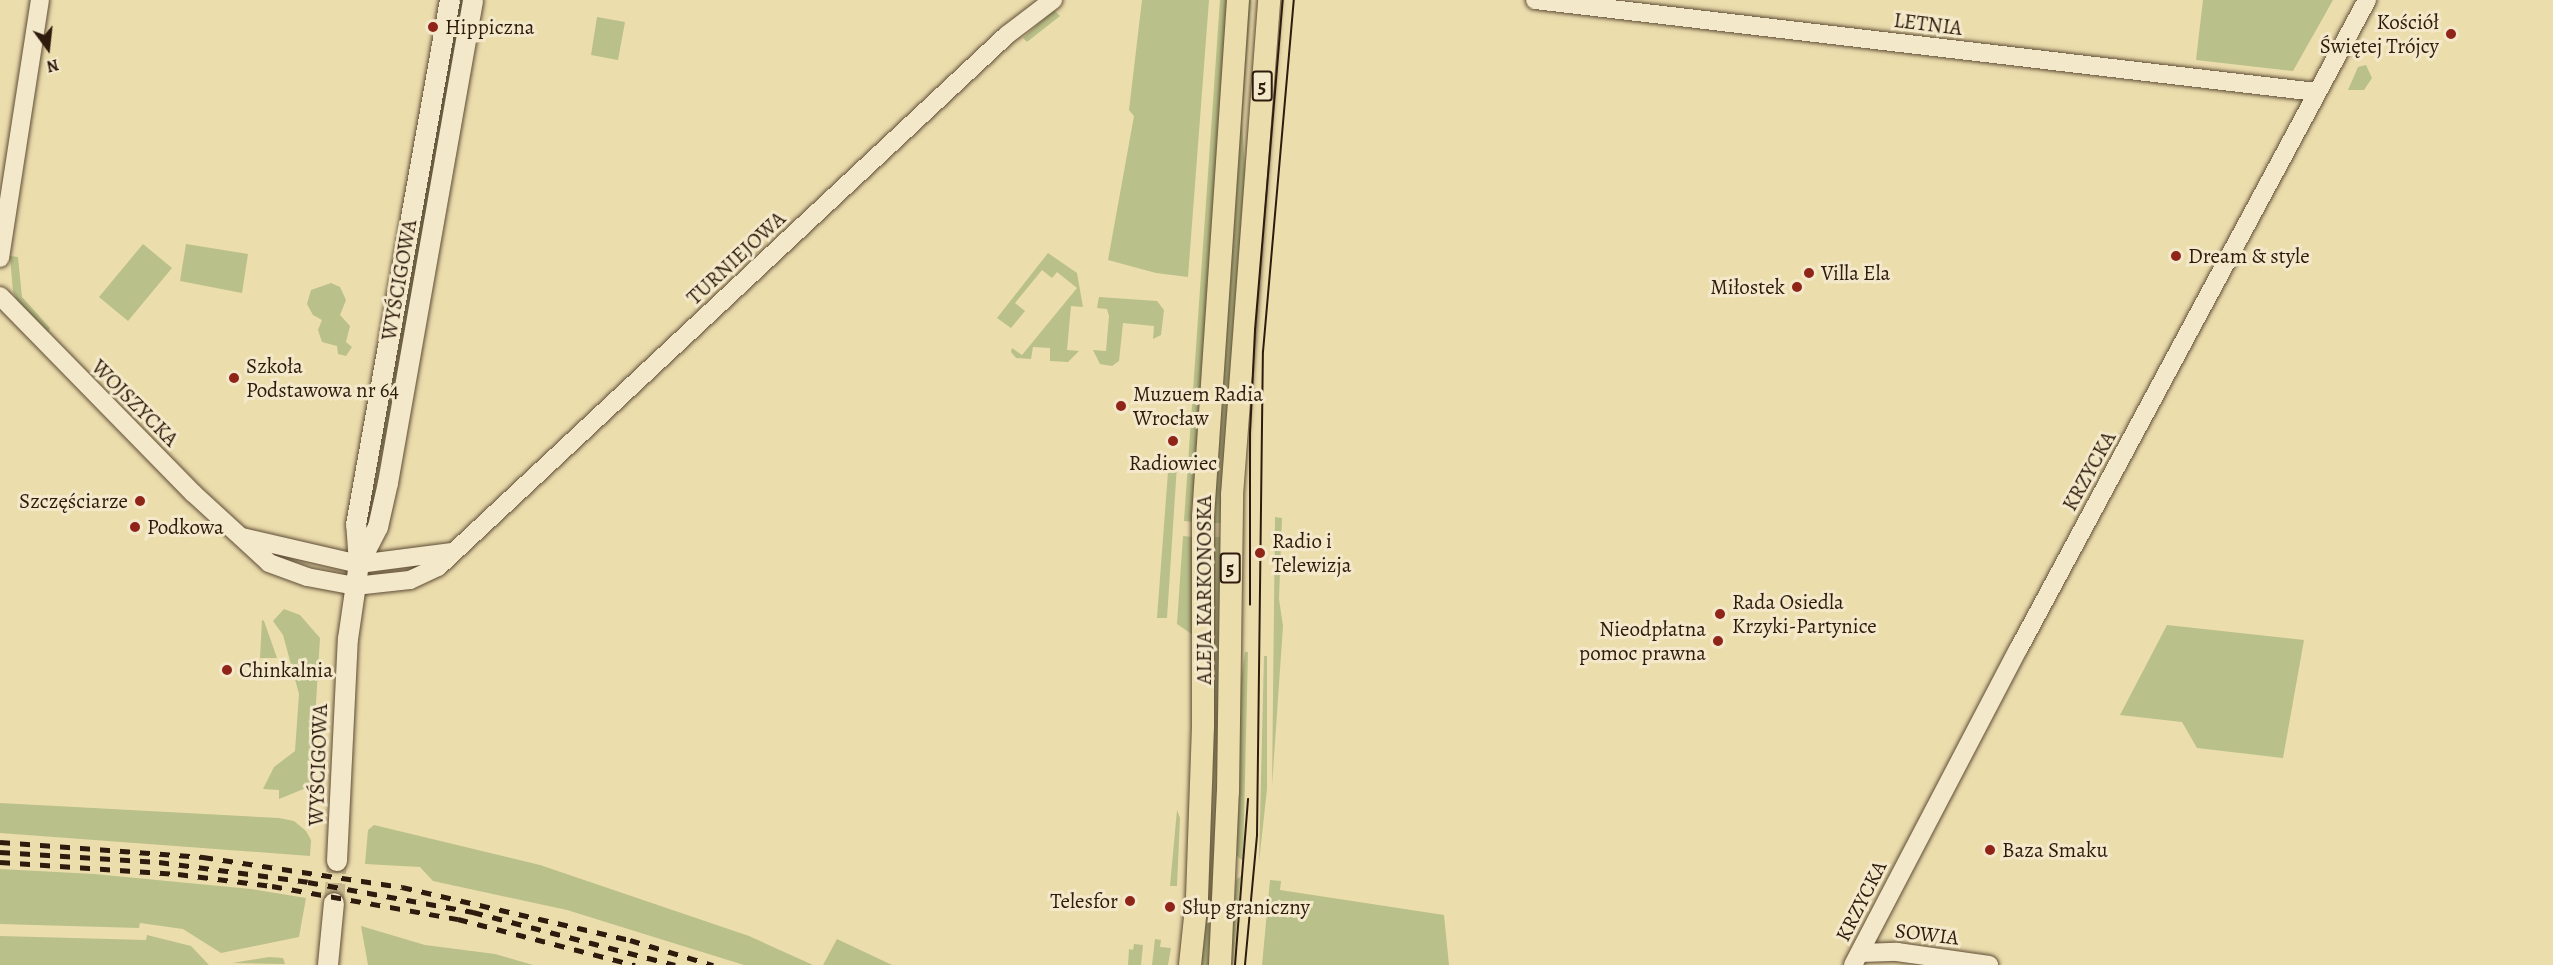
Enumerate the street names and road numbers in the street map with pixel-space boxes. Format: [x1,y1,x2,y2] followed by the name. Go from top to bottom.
[1892,7,1964,41] street label: LETNIA
[1252,69,1272,103] road number: 5
[682,206,790,310] street label: TURNIEJOWA
[376,218,422,342] street label: WYŚCIGOWA
[86,354,184,452] street label: WOJSZYCKA
[2057,427,2121,515] street label: KRZYCKA
[1191,495,1217,685] street label: ALEJA KARKONOSKA
[1220,551,1240,585] road number: 5
[303,703,333,827] street label: WYŚCIGOWA
[1830,856,1892,946] street label: KRZYCKA
[1894,918,1960,950] street label: SOWIA

